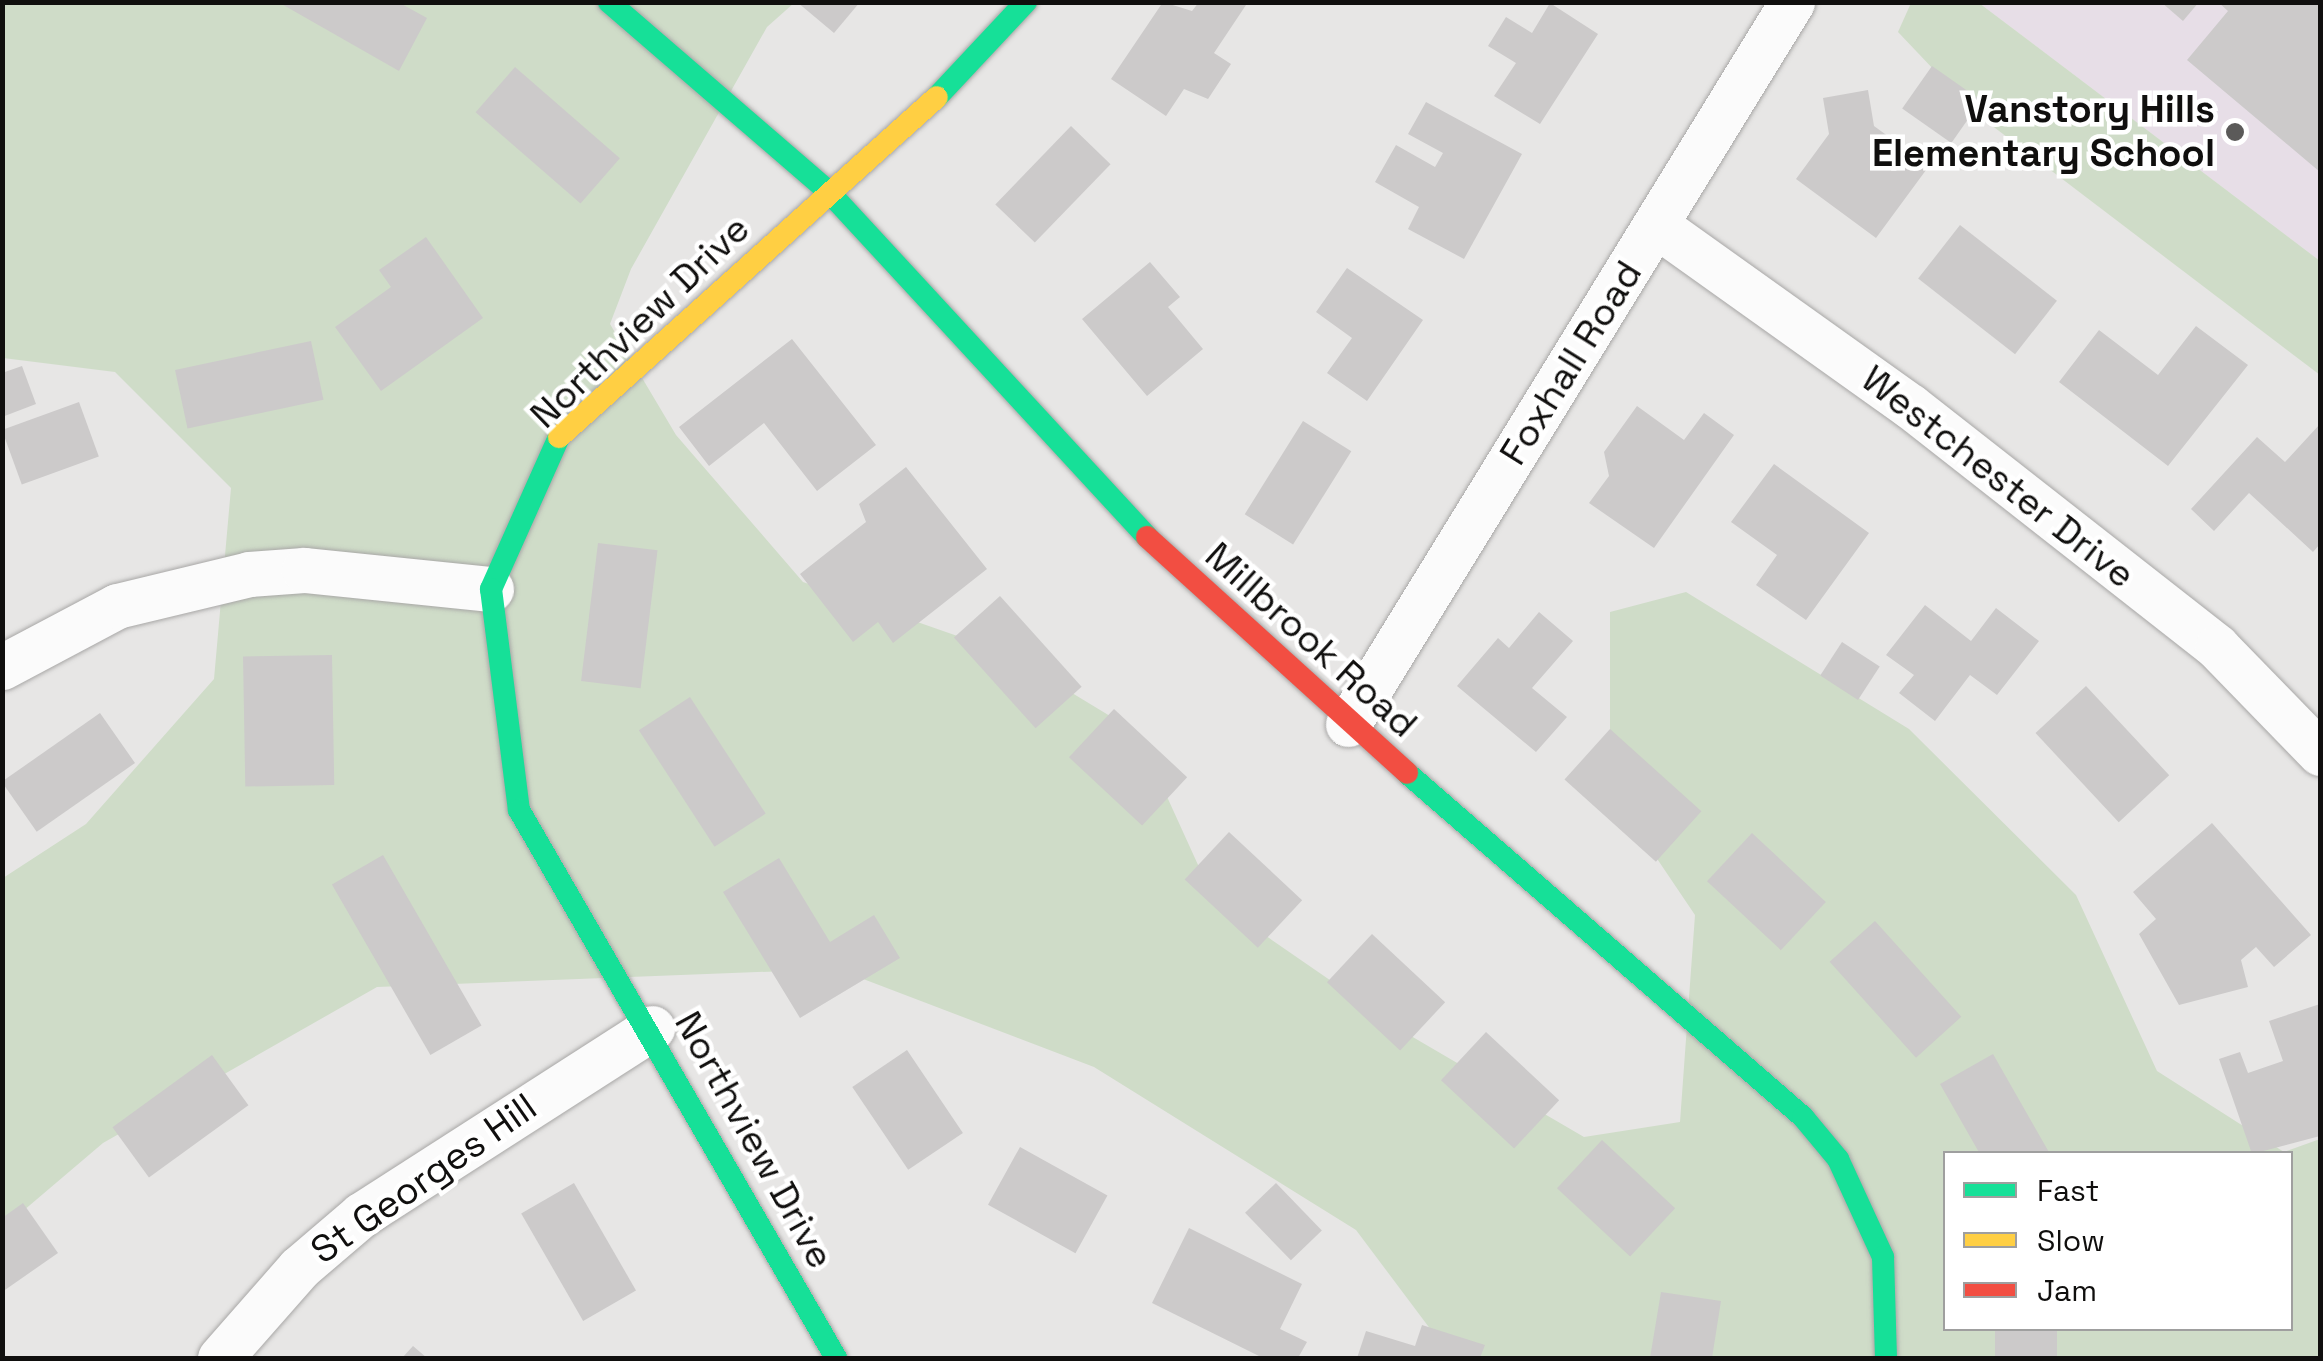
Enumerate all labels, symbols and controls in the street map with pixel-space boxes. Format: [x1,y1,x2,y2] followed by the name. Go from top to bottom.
[1872,87,2215,176] place label: Vanstory Hills Elementary School
[2224,121,2246,143] marker: Vanstory Hills Elementary School
[521,206,759,438] street label: Northview Drive
[1490,253,1652,473] street label: Foxhall Road
[1852,356,2144,598] street label: Westchester Drive
[1196,533,1426,747] street label: Millbrook Road
[665,1004,843,1276] street label: Northview Drive
[302,1084,546,1274] street label: St Georges Hill
[1943,1151,2293,1331] legend
[2037,1171,2099,1210] text: Fast
[2037,1221,2105,1260] text: Slow
[2037,1271,2097,1310] text: Jam

